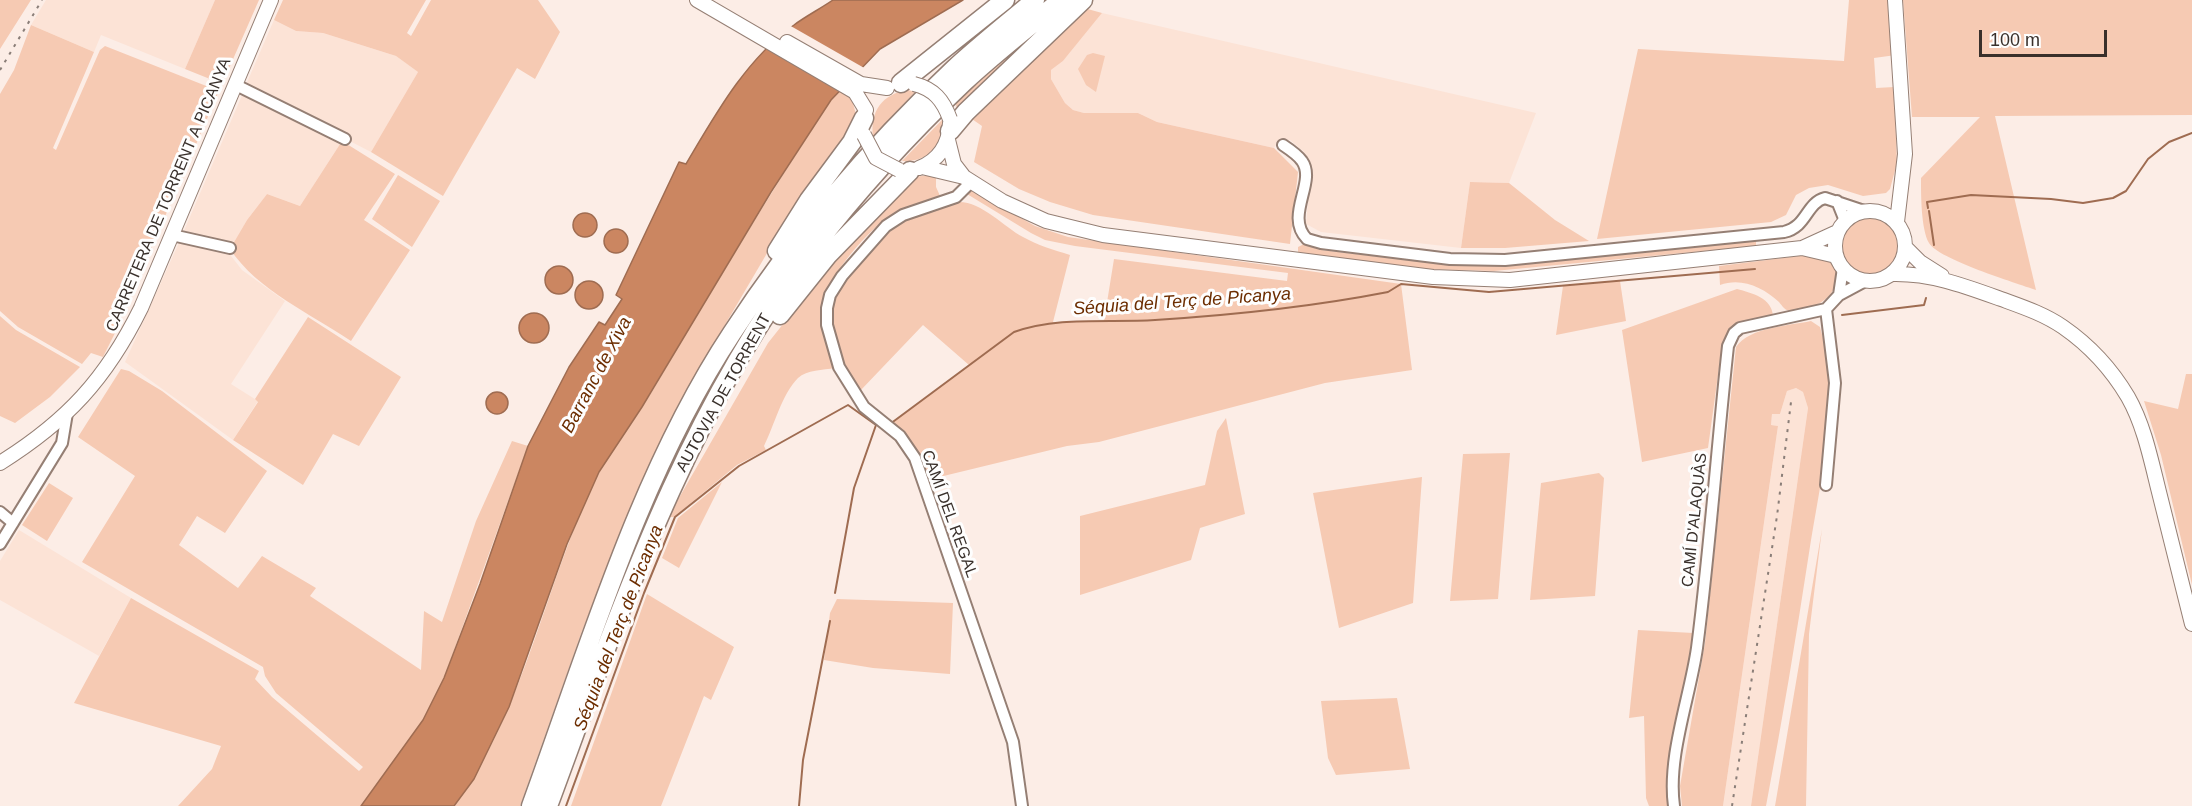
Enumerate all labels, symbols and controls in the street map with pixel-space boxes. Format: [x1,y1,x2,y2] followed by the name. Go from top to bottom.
[1982,18,2110,56] scale bar
[1990,30,2040,50] text: 100 m
[102,55,236,335] street label: CARRETERA DE TORRENT A PICANYA
[1072,284,1292,320] water label: Séquia del Terç de Picanya
[672,310,776,476] street label: AUTOVIA DE TORRENT
[557,313,637,437] water label: Barranc de Xiva
[917,448,981,580] street label: CAMÍ DEL REGAL
[1678,452,1712,588] street label: CAMÍ D'ALAQUÀS
[570,522,668,734] water label: Séquia del Terç de Picanya

